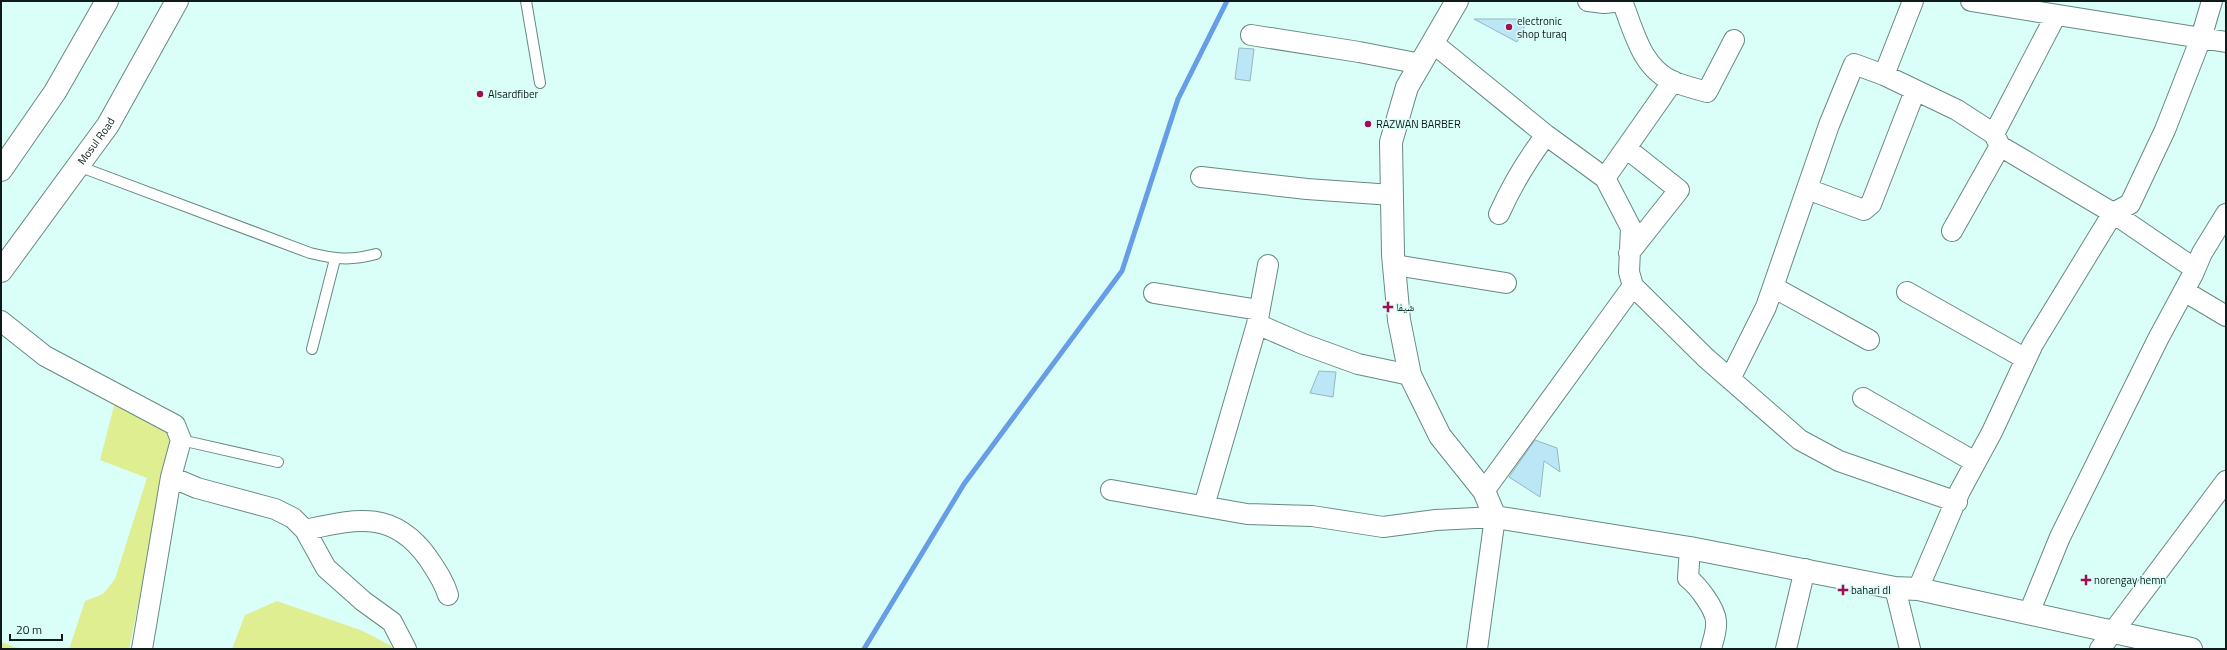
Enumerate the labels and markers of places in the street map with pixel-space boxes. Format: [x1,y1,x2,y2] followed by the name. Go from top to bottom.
[1517,13,1567,42] place label: electronic shop turaq
[1504,22,1514,32] marker: electronic shop turaq
[488,86,539,102] place label: Alsardfiber
[475,89,485,99] marker: Alsardfiber
[1376,116,1461,132] place label: RAZWAN BARBER
[1363,119,1373,129] marker: RAZWAN BARBER
[1396,299,1414,315] place label: شیفا
[1383,302,1393,312] marker: شیفا
[2094,572,2166,588] place label: norengay hemn
[2081,575,2091,585] marker: norengay hemn
[1851,582,1891,598] place label: bahari dl
[1838,585,1848,595] marker: bahari dl

